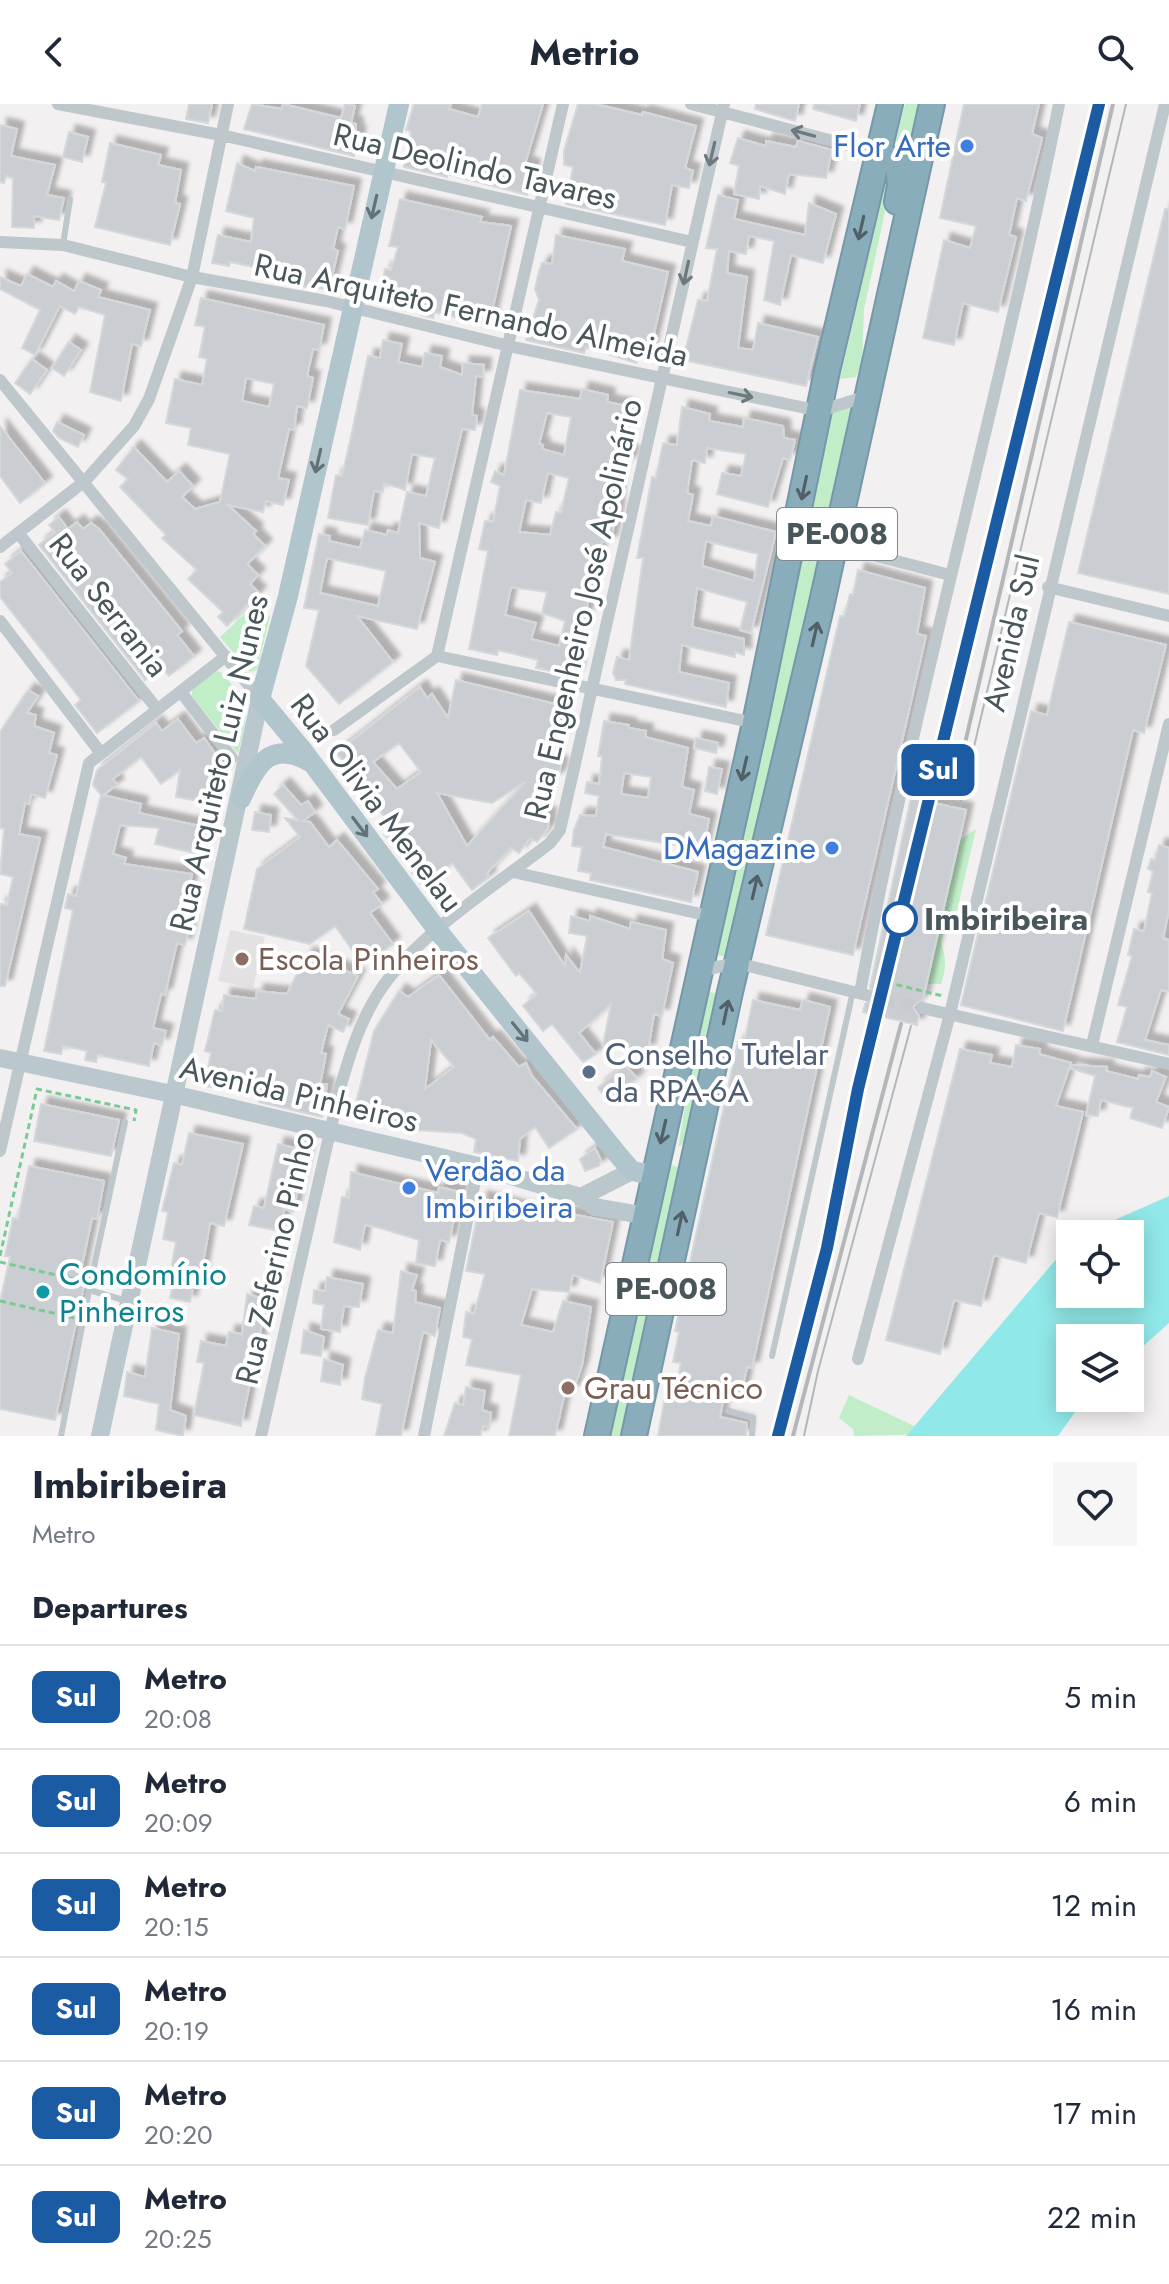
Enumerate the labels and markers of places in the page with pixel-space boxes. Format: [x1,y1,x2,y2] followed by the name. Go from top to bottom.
[833,123,951,169] place label: Flor Arte
[958,137,976,155] marker: Flor Arte
[663,825,816,871] place label: DMagazine
[823,839,841,857] marker: DMagazine
[924,896,1088,942] place label: Imbiribeira
[883,902,917,936] marker: Imbiribeira
[258,936,479,982] place label: Escola Pinheiros
[233,950,251,968] marker: Escola Pinheiros
[605,1031,829,1114] place label: Conselho Tutelar da RPA-6A
[580,1063,598,1081] marker: Conselho Tutelar da RPA-6A
[425,1147,573,1230] place label: Verdão da Imbiribeira
[400,1179,418,1197] marker: Verdão da Imbiribeira
[59,1251,227,1334] place label: Condomínio Pinheiros
[34,1283,52,1301] marker: Condomínio Pinheiros
[584,1365,763,1411] place label: Grau Técnico
[559,1379,577,1397] marker: Grau Técnico

